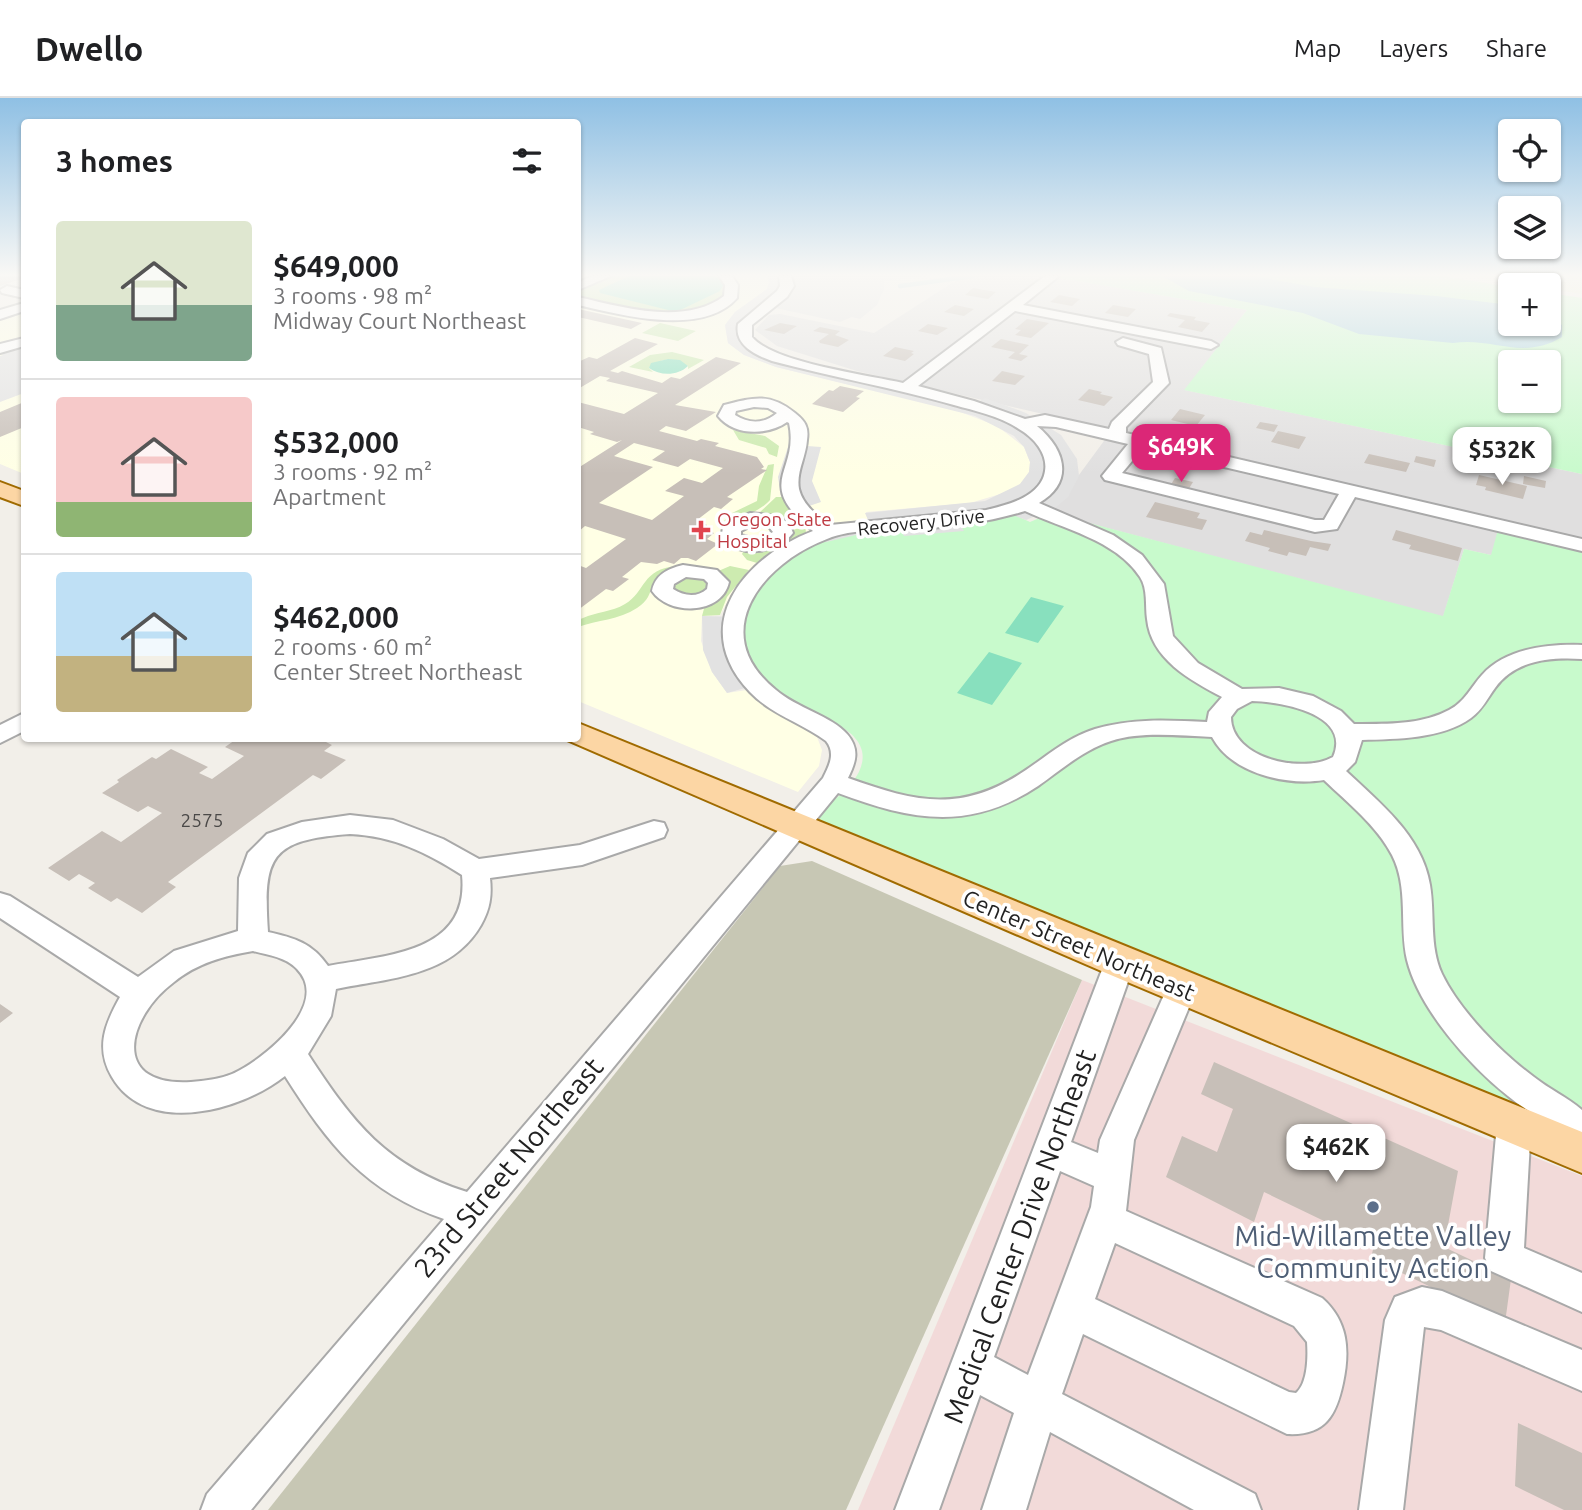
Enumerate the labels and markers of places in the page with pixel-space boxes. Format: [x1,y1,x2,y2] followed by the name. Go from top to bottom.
[1132,424,1230,484] pin: $649K
[1453,428,1551,487] pin: $532K
[717,508,832,552] place label: Oregon State Hospital
[691,520,711,540] marker: Oregon State Hospital
[1287,1124,1385,1184] pin: $462K
[1365,1199,1381,1215] marker: Mid-Willamette Valley Community Action
[1235,1220,1511,1283] place label: Mid-Willamette Valley Community Action

